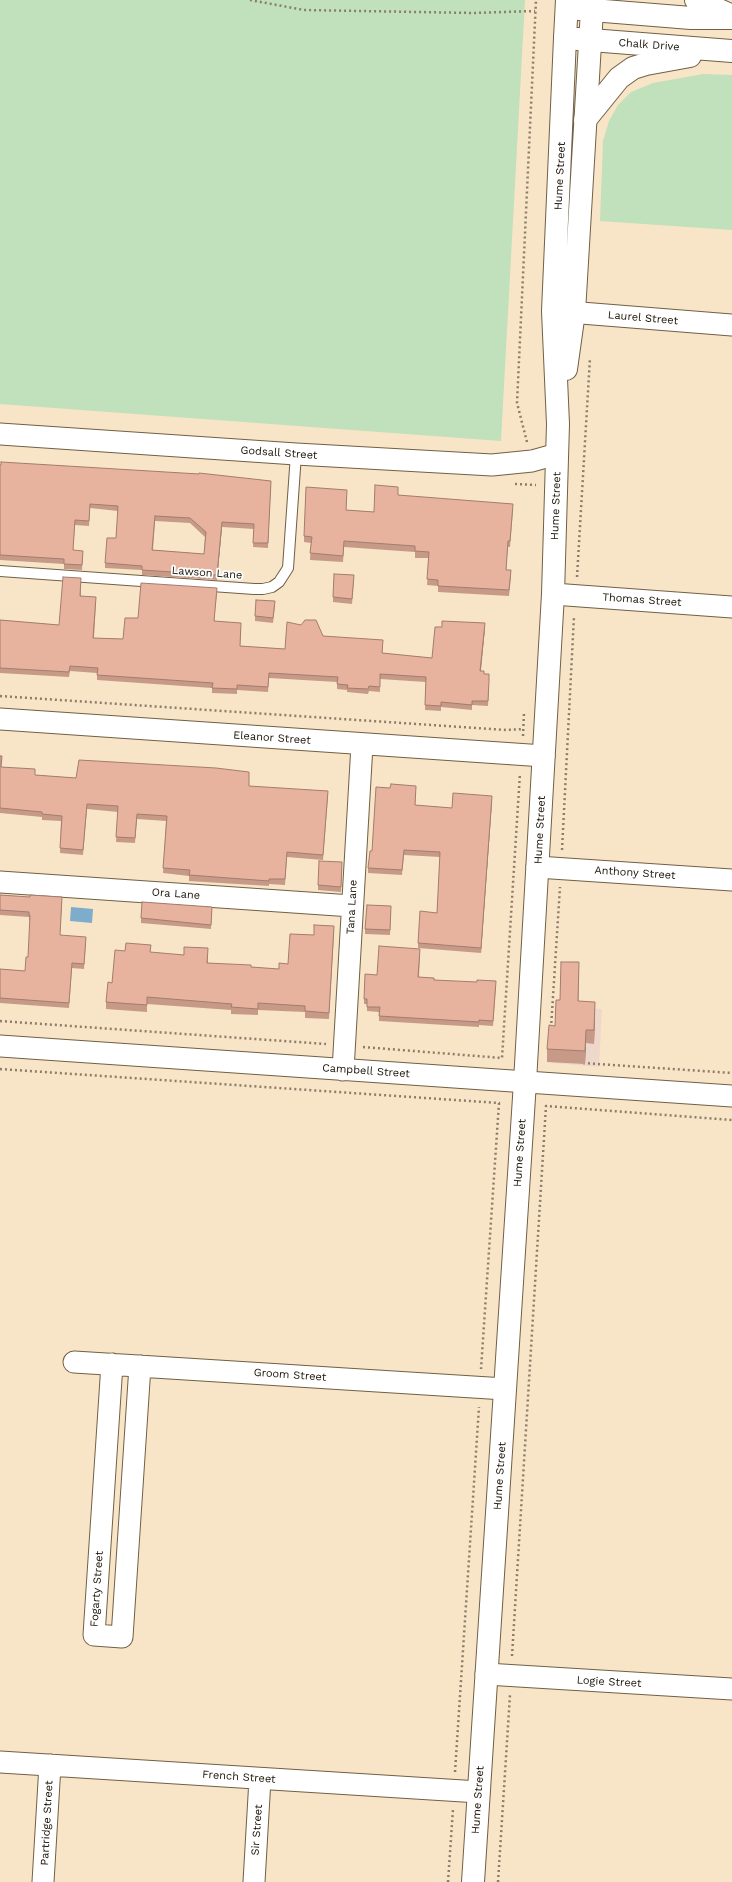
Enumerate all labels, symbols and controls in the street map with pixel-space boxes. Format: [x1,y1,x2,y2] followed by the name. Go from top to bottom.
[618,36,680,54] street label: Chalk Drive
[552,141,568,211] street label: Hume Street
[607,308,679,328] street label: Laurel Street
[240,444,318,462] street label: Godsall Street
[548,472,564,540] street label: Hume Street
[171,564,243,582] street label: Lawson Lane
[602,591,682,609] street label: Thomas Street
[233,729,311,747] street label: Eleanor Street
[532,795,548,865] street label: Hume Street
[594,864,676,882] street label: Anthony Street
[344,879,360,935] street label: Tana Lane
[151,886,201,902] street label: Ora Lane
[322,1061,410,1081] street label: Campbell Street
[511,1118,529,1188] street label: Hume Street
[253,1366,327,1384] street label: Groom Street
[491,1441,509,1511] street label: Hume Street
[88,1551,106,1627] street label: Fogarty Street
[576,1674,642,1690] street label: Logie Street
[469,1765,487,1835] street label: Hume Street
[202,1768,276,1786] street label: French Street
[38,1780,56,1866] street label: Partridge Street
[249,1804,265,1856] street label: Sir Street

